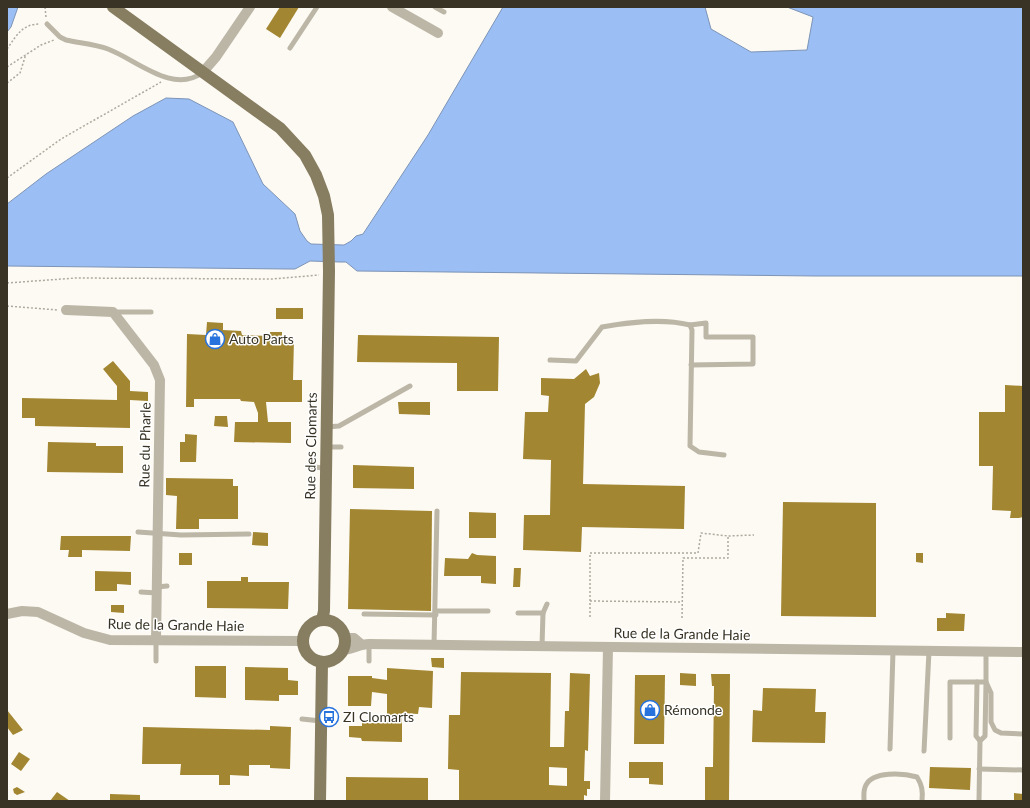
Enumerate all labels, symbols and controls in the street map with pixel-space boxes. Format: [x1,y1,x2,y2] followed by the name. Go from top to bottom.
[204,328,226,350] shop icon: Auto Parts
[229,330,294,347] place label: Auto Parts
[301,392,320,500] street label: Rue des Clomarts
[135,402,154,488] street label: Rue du Pharle
[107,615,245,634] street label: Rue de la Grande Haie
[613,624,751,643] street label: Rue de la Grande Haie
[639,699,661,721] shop icon: Rémonde
[664,701,722,718] place label: Rémonde
[318,706,340,728] bus stop icon: ZI Clomarts
[343,708,414,725] place label: ZI Clomarts

